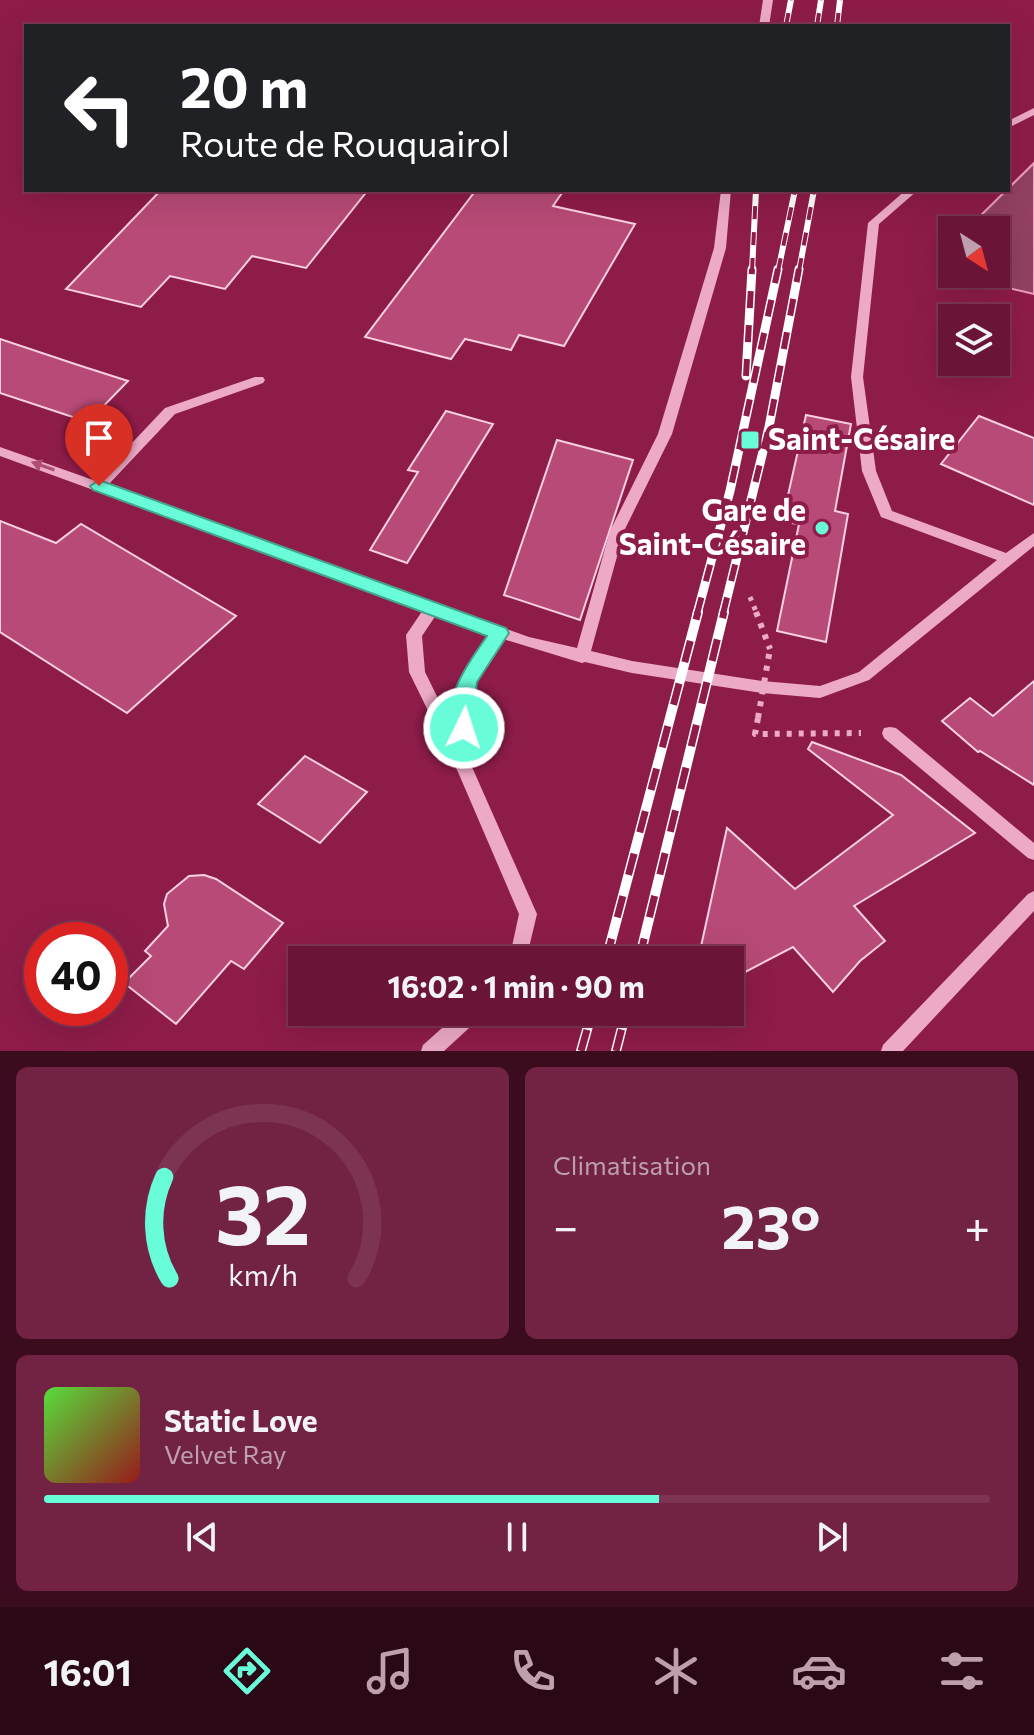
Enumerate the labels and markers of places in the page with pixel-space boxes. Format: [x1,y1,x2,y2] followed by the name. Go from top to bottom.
[65,404,133,486] pin
[768,419,955,456] place label: Saint-Césaire
[739,429,761,451] marker: Saint-Césaire
[619,490,806,561] place label: Gare de Saint-Césaire
[813,519,831,537] marker: Gare de Saint-Césaire

